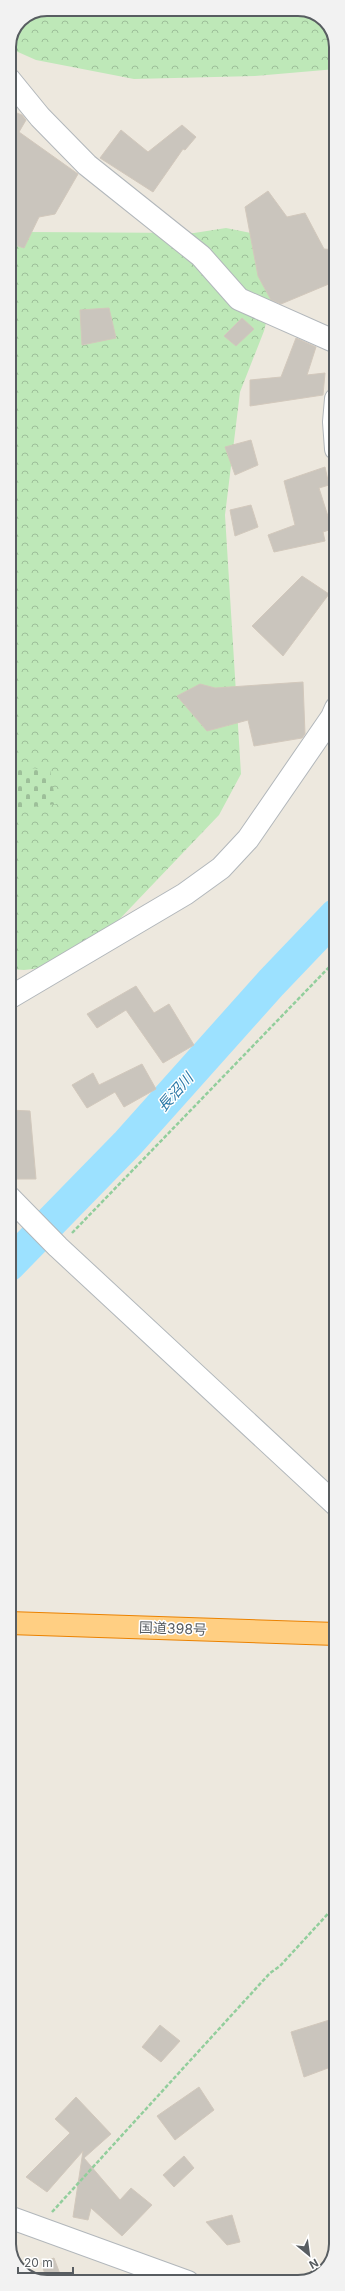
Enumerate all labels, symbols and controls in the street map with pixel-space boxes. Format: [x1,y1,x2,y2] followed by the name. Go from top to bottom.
[153,1067,198,1115] water label: 長沼川
[139,1618,207,1638] street label: 国道398号
[289,2235,329,2275] north arrow
[18,2249,73,2275] scale bar
[24,2255,53,2270] text: 20 m
[307,2256,321,2272] text: N

